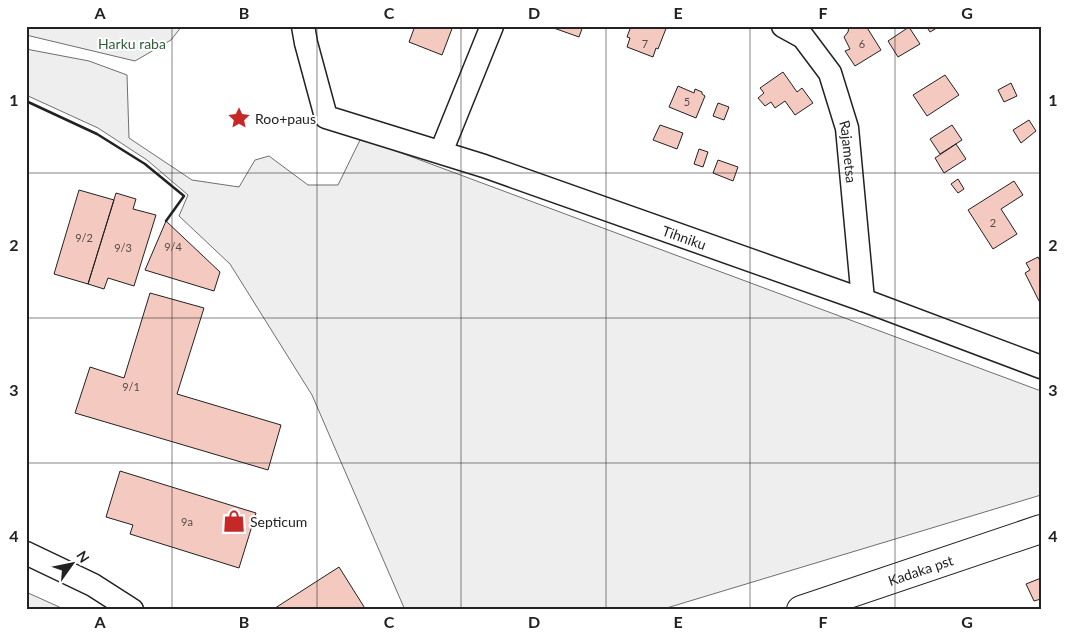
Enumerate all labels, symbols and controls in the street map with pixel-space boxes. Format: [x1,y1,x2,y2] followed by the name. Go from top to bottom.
[93,3,106,22] text: A
[239,3,249,22] text: B
[384,3,395,22] text: C
[528,3,540,22] text: D
[673,3,683,22] text: E
[818,3,828,22] text: F
[961,3,973,22] text: G
[98,35,166,52] park label: Harku raba
[642,37,648,50] house number: 7
[859,37,865,50] house number: 6
[9,90,19,109] text: 1
[1048,90,1058,109] text: 1
[684,95,690,108] house number: 5
[226,105,252,131] place icon: Roo+paus
[255,110,316,127] place label: Roo+paus
[837,118,861,184] street label: Rajametsa
[990,216,996,229] house number: 2
[660,221,709,252] street label: Tihniku
[75,231,93,244] house number: 9/2
[9,235,19,254] text: 2
[1048,235,1058,254] text: 2
[164,240,182,253] house number: 9/4
[114,241,132,254] house number: 9/3
[9,380,19,399] text: 3
[122,380,140,393] house number: 9/1
[1048,380,1058,399] text: 3
[221,508,247,534] shop icon: Septicum
[250,513,307,530] place label: Septicum
[181,515,193,528] house number: 9a
[9,526,19,545] text: 4
[1048,526,1058,545] text: 4
[48,538,98,588] north arrow
[73,547,93,566] text: N
[886,551,955,589] street label: Kadaka pst
[93,612,106,631] text: A
[239,612,249,631] text: B
[384,612,395,631] text: C
[528,612,540,631] text: D
[673,612,683,631] text: E
[818,612,828,631] text: F
[961,612,973,631] text: G

